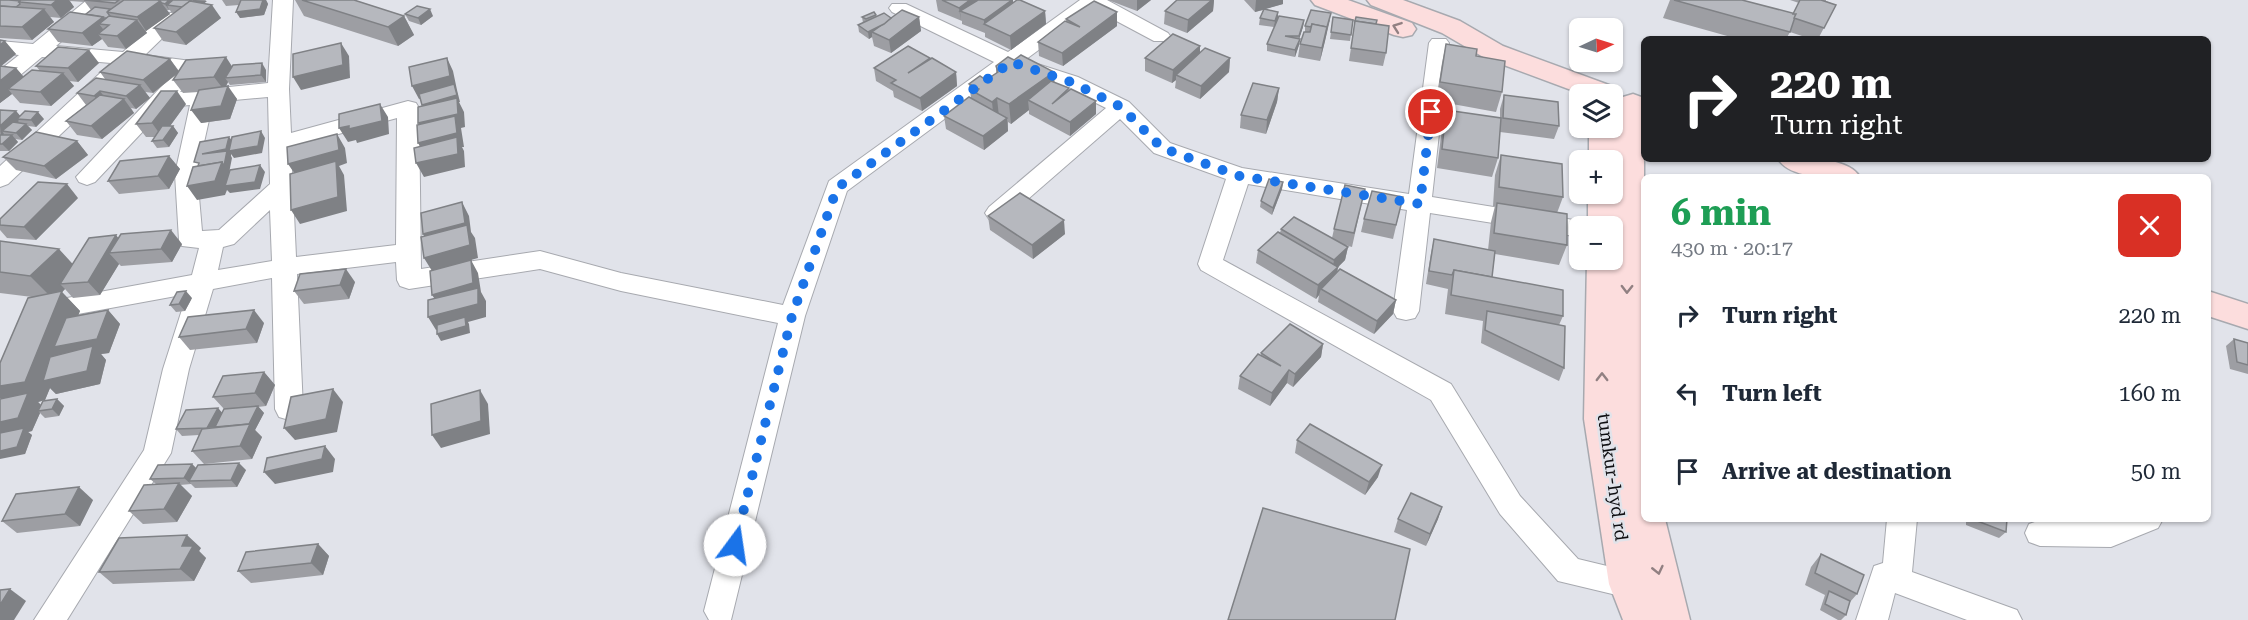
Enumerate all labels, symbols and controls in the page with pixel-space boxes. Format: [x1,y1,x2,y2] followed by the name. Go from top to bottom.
[1569,18,1623,72] north arrow
[1569,18,1623,270] map controls
[1393,22,1403,35] one-way arrow
[1770,59,1892,108] text: 220 m
[1671,60,1749,138] icon: right
[1569,84,1623,138] button: layers
[1405,86,1456,137] pin
[1414,95,1447,128] icon: arrive
[1770,109,1903,141] text: Turn right
[1569,150,1623,204] button: +
[1671,192,1771,234] text: 6 min
[2118,194,2181,257] button: close
[1569,216,1623,270] button: −
[1671,236,1793,260] text: 430 m · 20:17
[1621,284,1634,293] one-way arrow
[1671,299,1704,332] icon: right
[1722,303,1837,328] text: Turn right
[2118,303,2181,328] text: 220 m
[1596,373,1608,382] one-way arrow
[1671,377,1704,410] icon: left
[1722,381,1822,406] text: Turn left
[2118,381,2181,406] text: 160 m
[1594,412,1632,543] street label: tumkur-hyd rd
[1671,455,1704,488] icon: arrive
[1722,459,1951,484] text: Arrive at destination
[2131,459,2181,484] text: 50 m
[703,513,767,577] position arrow
[1651,564,1664,574] one-way arrow

